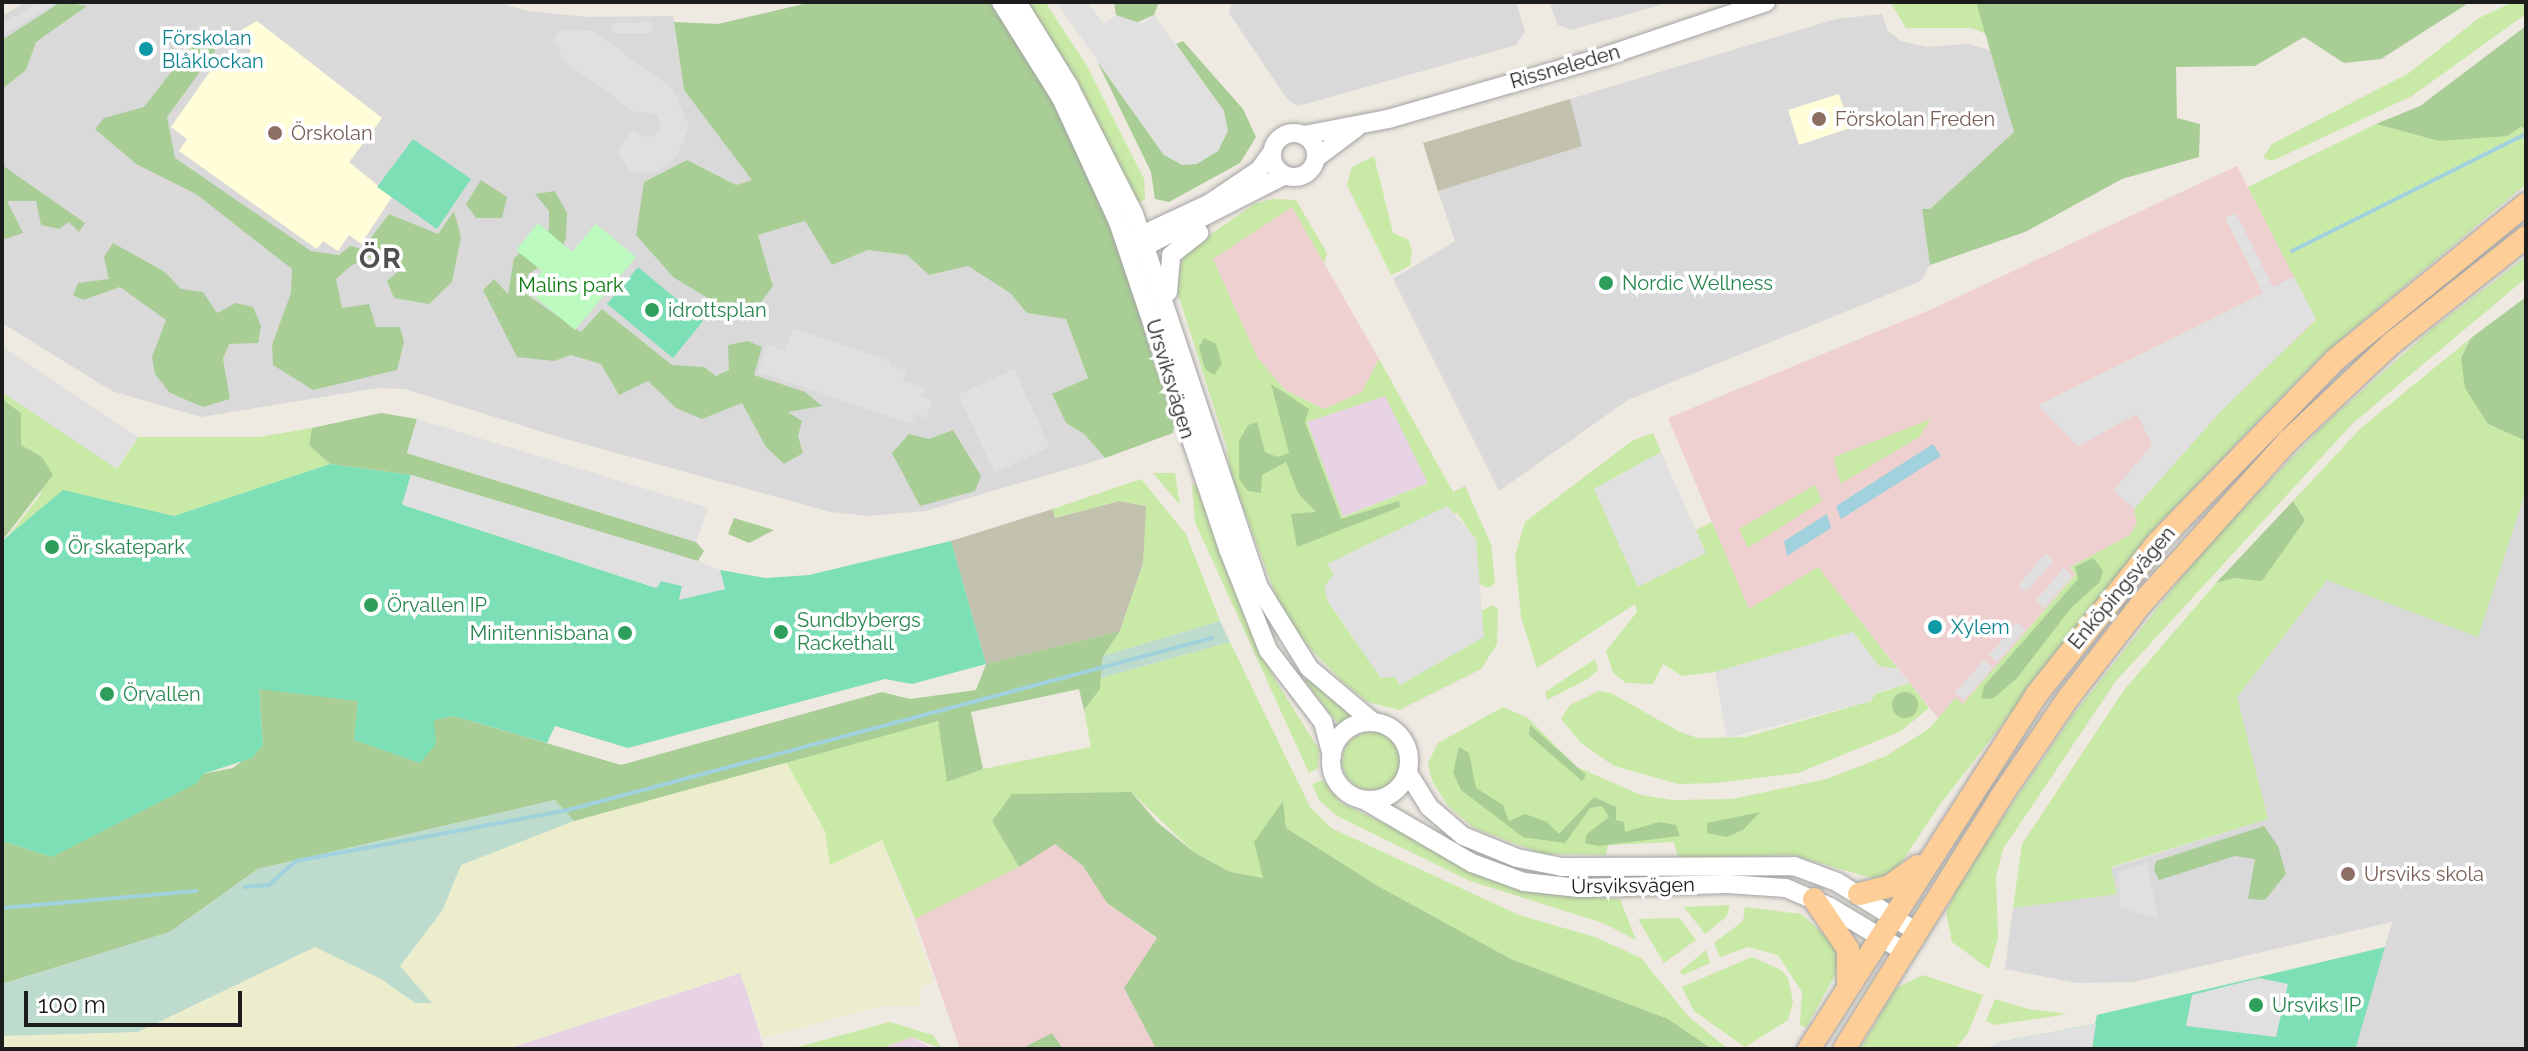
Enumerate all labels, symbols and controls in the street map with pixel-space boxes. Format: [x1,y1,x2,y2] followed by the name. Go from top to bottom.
[162,26,264,73] place label: Förskolan Blåklockan
[137,40,155,58] marker: Förskolan Blåklockan
[1507,40,1623,94] street label: Rissneleden
[1835,107,1995,131] place label: Förskolan Freden
[1810,110,1828,128] marker: Förskolan Freden
[291,121,373,145] place label: Örskolan
[266,124,284,142] marker: Örskolan
[359,242,403,276] district label: ÖR
[1622,271,1774,295] place label: Nordic Wellness
[518,273,624,297] park label: Malins park
[1597,274,1615,292] marker: Nordic Wellness
[668,298,767,322] place label: idrottsplan
[643,301,661,319] marker: idrottsplan
[1140,316,1200,442] street label: Ursviksvägen
[2064,522,2180,654] street label: Enköpingsvägen
[68,535,185,559] place label: Ör skatepark
[43,538,61,556] marker: Ör skatepark
[387,593,487,617] place label: Örvallen IP
[362,596,380,614] marker: Örvallen IP
[797,608,921,655] place label: Sundbybergs Rackethall
[1951,615,2010,639] place label: Xylem
[1926,618,1944,636] marker: Xylem
[470,621,609,645] place label: Minitennisbana
[772,623,790,641] marker: Sundbybergs Rackethall
[616,624,634,642] marker: Minitennisbana
[123,682,201,706] place label: Örvallen
[98,685,116,703] marker: Örvallen
[2364,862,2484,886] place label: Ursviks skola
[2339,865,2357,883] marker: Ursviks skola
[1571,873,1695,899] street label: Ursviksvägen
[28,975,246,1025] scale bar
[38,990,106,1019] text: 100 m
[2272,993,2361,1017] place label: Ursviks IP
[2247,996,2265,1014] marker: Ursviks IP

